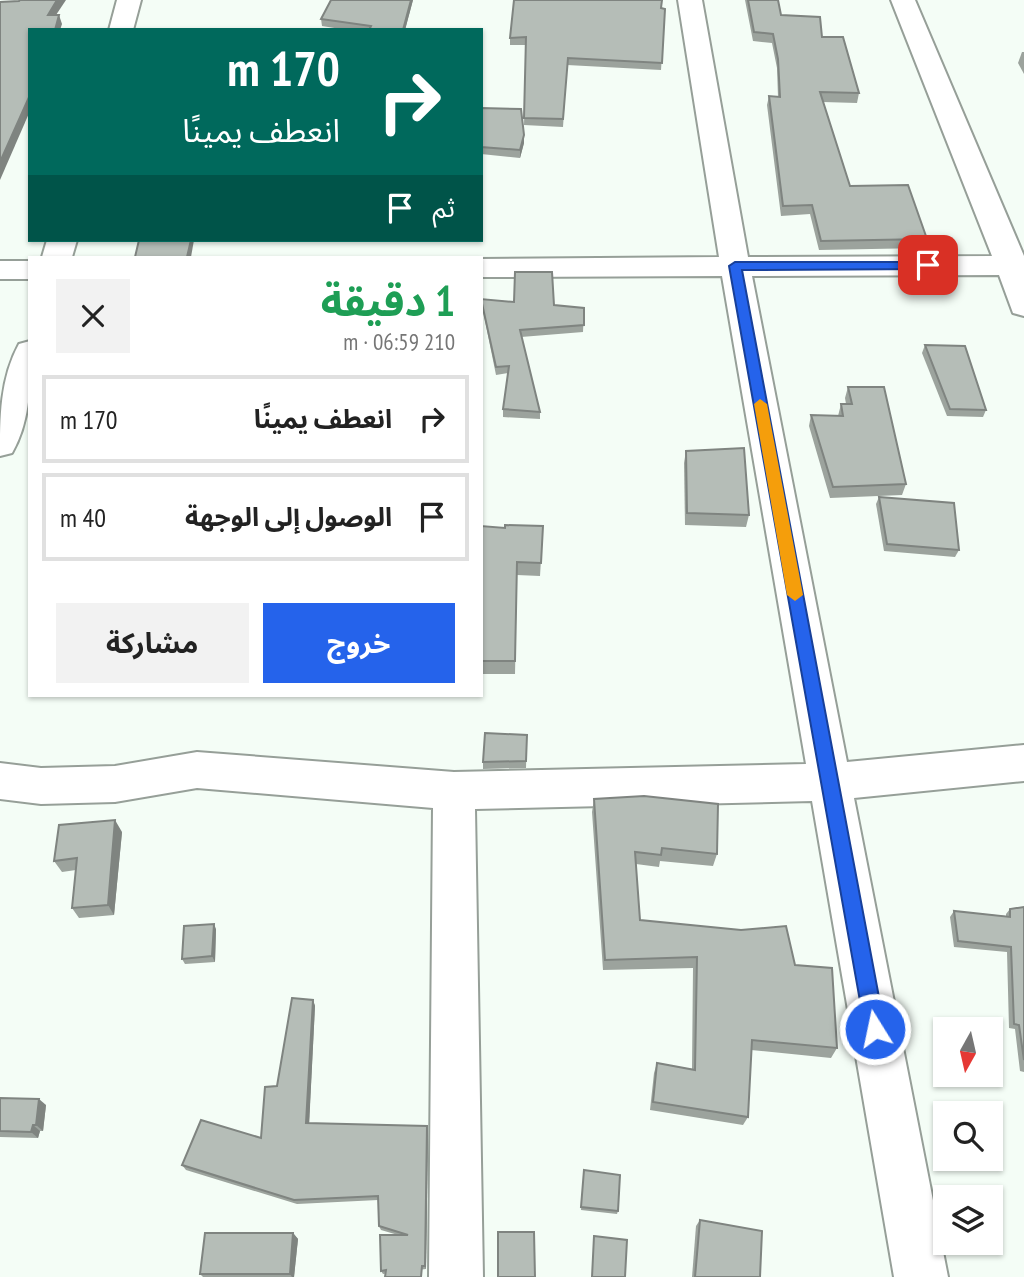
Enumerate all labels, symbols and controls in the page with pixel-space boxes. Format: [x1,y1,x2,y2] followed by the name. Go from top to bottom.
[227,36,340,100] text: 170 m
[364,56,455,147] icon: right
[182,109,340,151] text: انعطف يمينًا
[381,189,419,227] icon: arrive
[433,191,455,224] text: ثم
[898,235,958,295] pin
[909,246,947,284] icon: arrive
[321,273,455,328] text: 1 دقيقة
[56,279,130,353] button: close
[343,327,455,356] text: 210 m · 06:59
[413,400,451,438] icon: right
[254,402,392,435] text: انعطف يمينًا
[60,403,118,436] text: 170 m
[413,498,451,536] icon: arrive
[185,500,392,533] text: الوصول إلى الوجهة
[60,501,106,534] text: 40 m
[56,603,249,683] button: مشاركة
[263,603,455,683] button: خروج
[838,992,912,1066] position arrow
[933,1017,1003,1087] north arrow
[933,1017,1003,1255] map controls
[933,1101,1003,1171] button: search
[933,1185,1003,1255] button: layers

